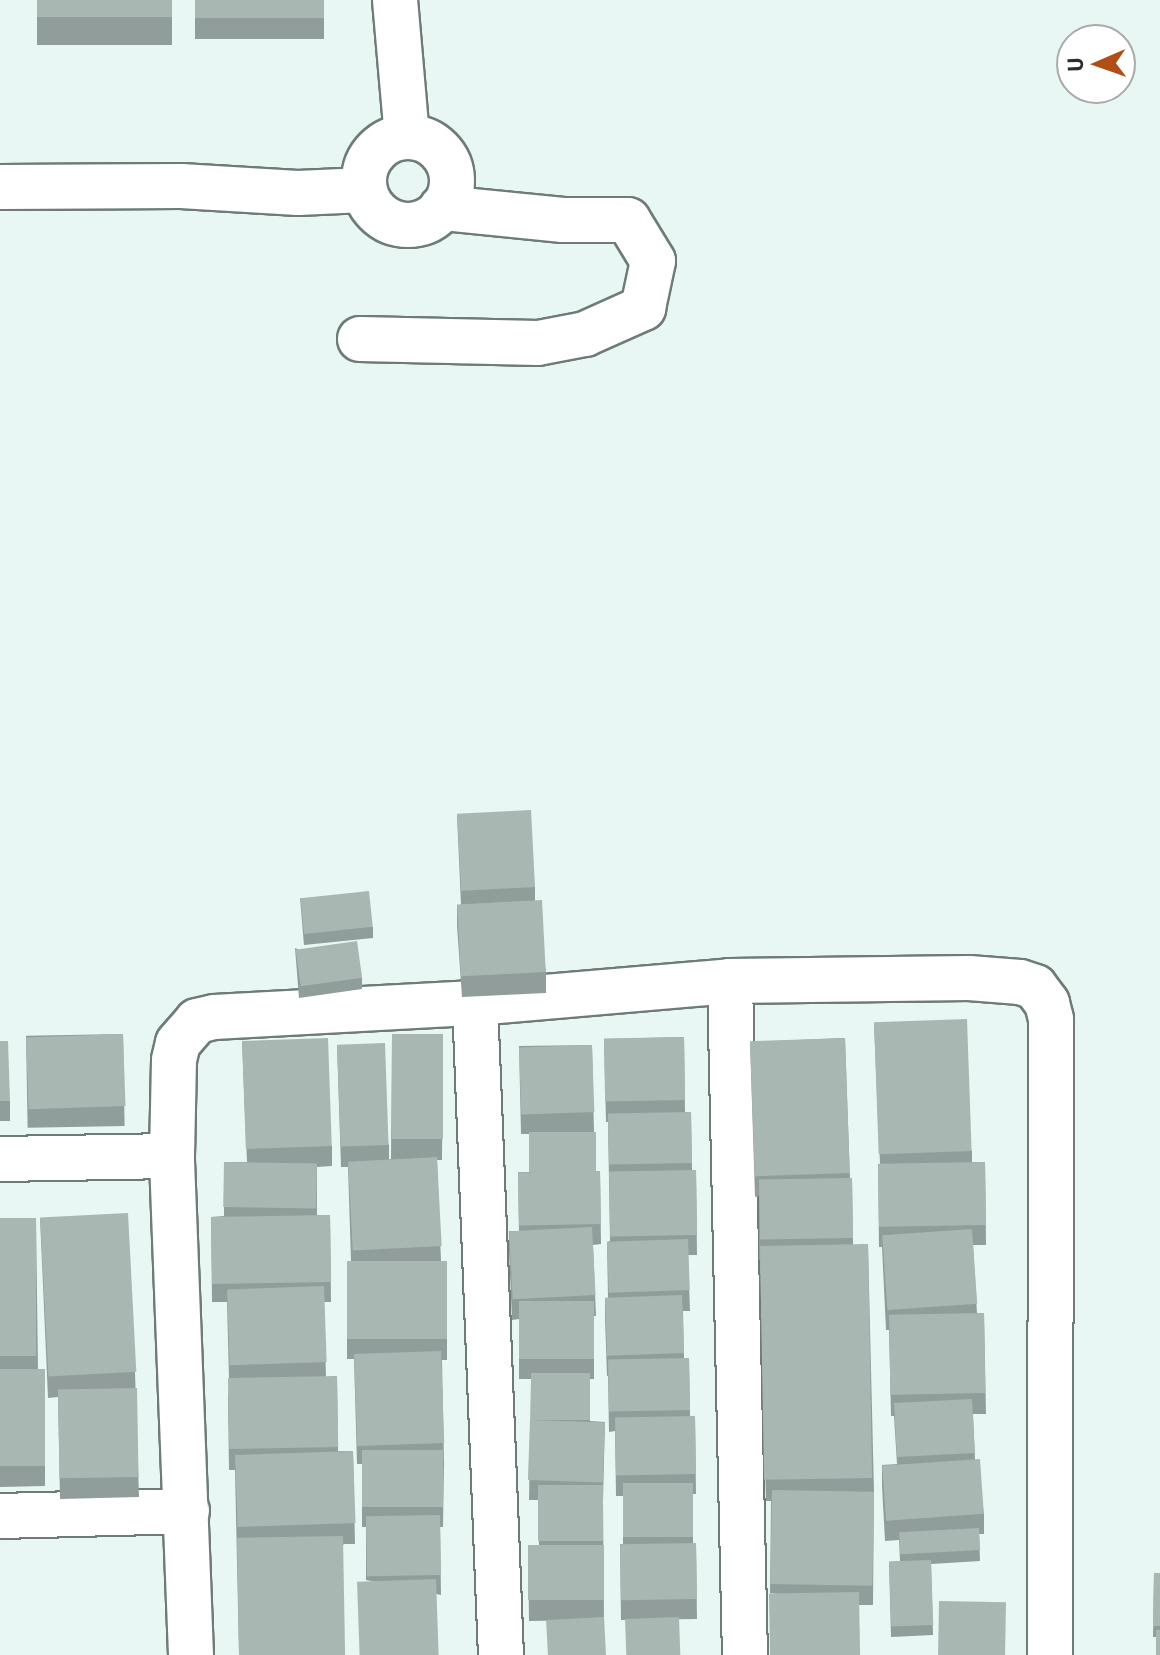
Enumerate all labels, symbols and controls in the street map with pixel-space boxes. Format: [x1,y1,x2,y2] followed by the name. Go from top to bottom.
[1056,24,1136,104] north arrow
[1061,57,1087,72] text: U

